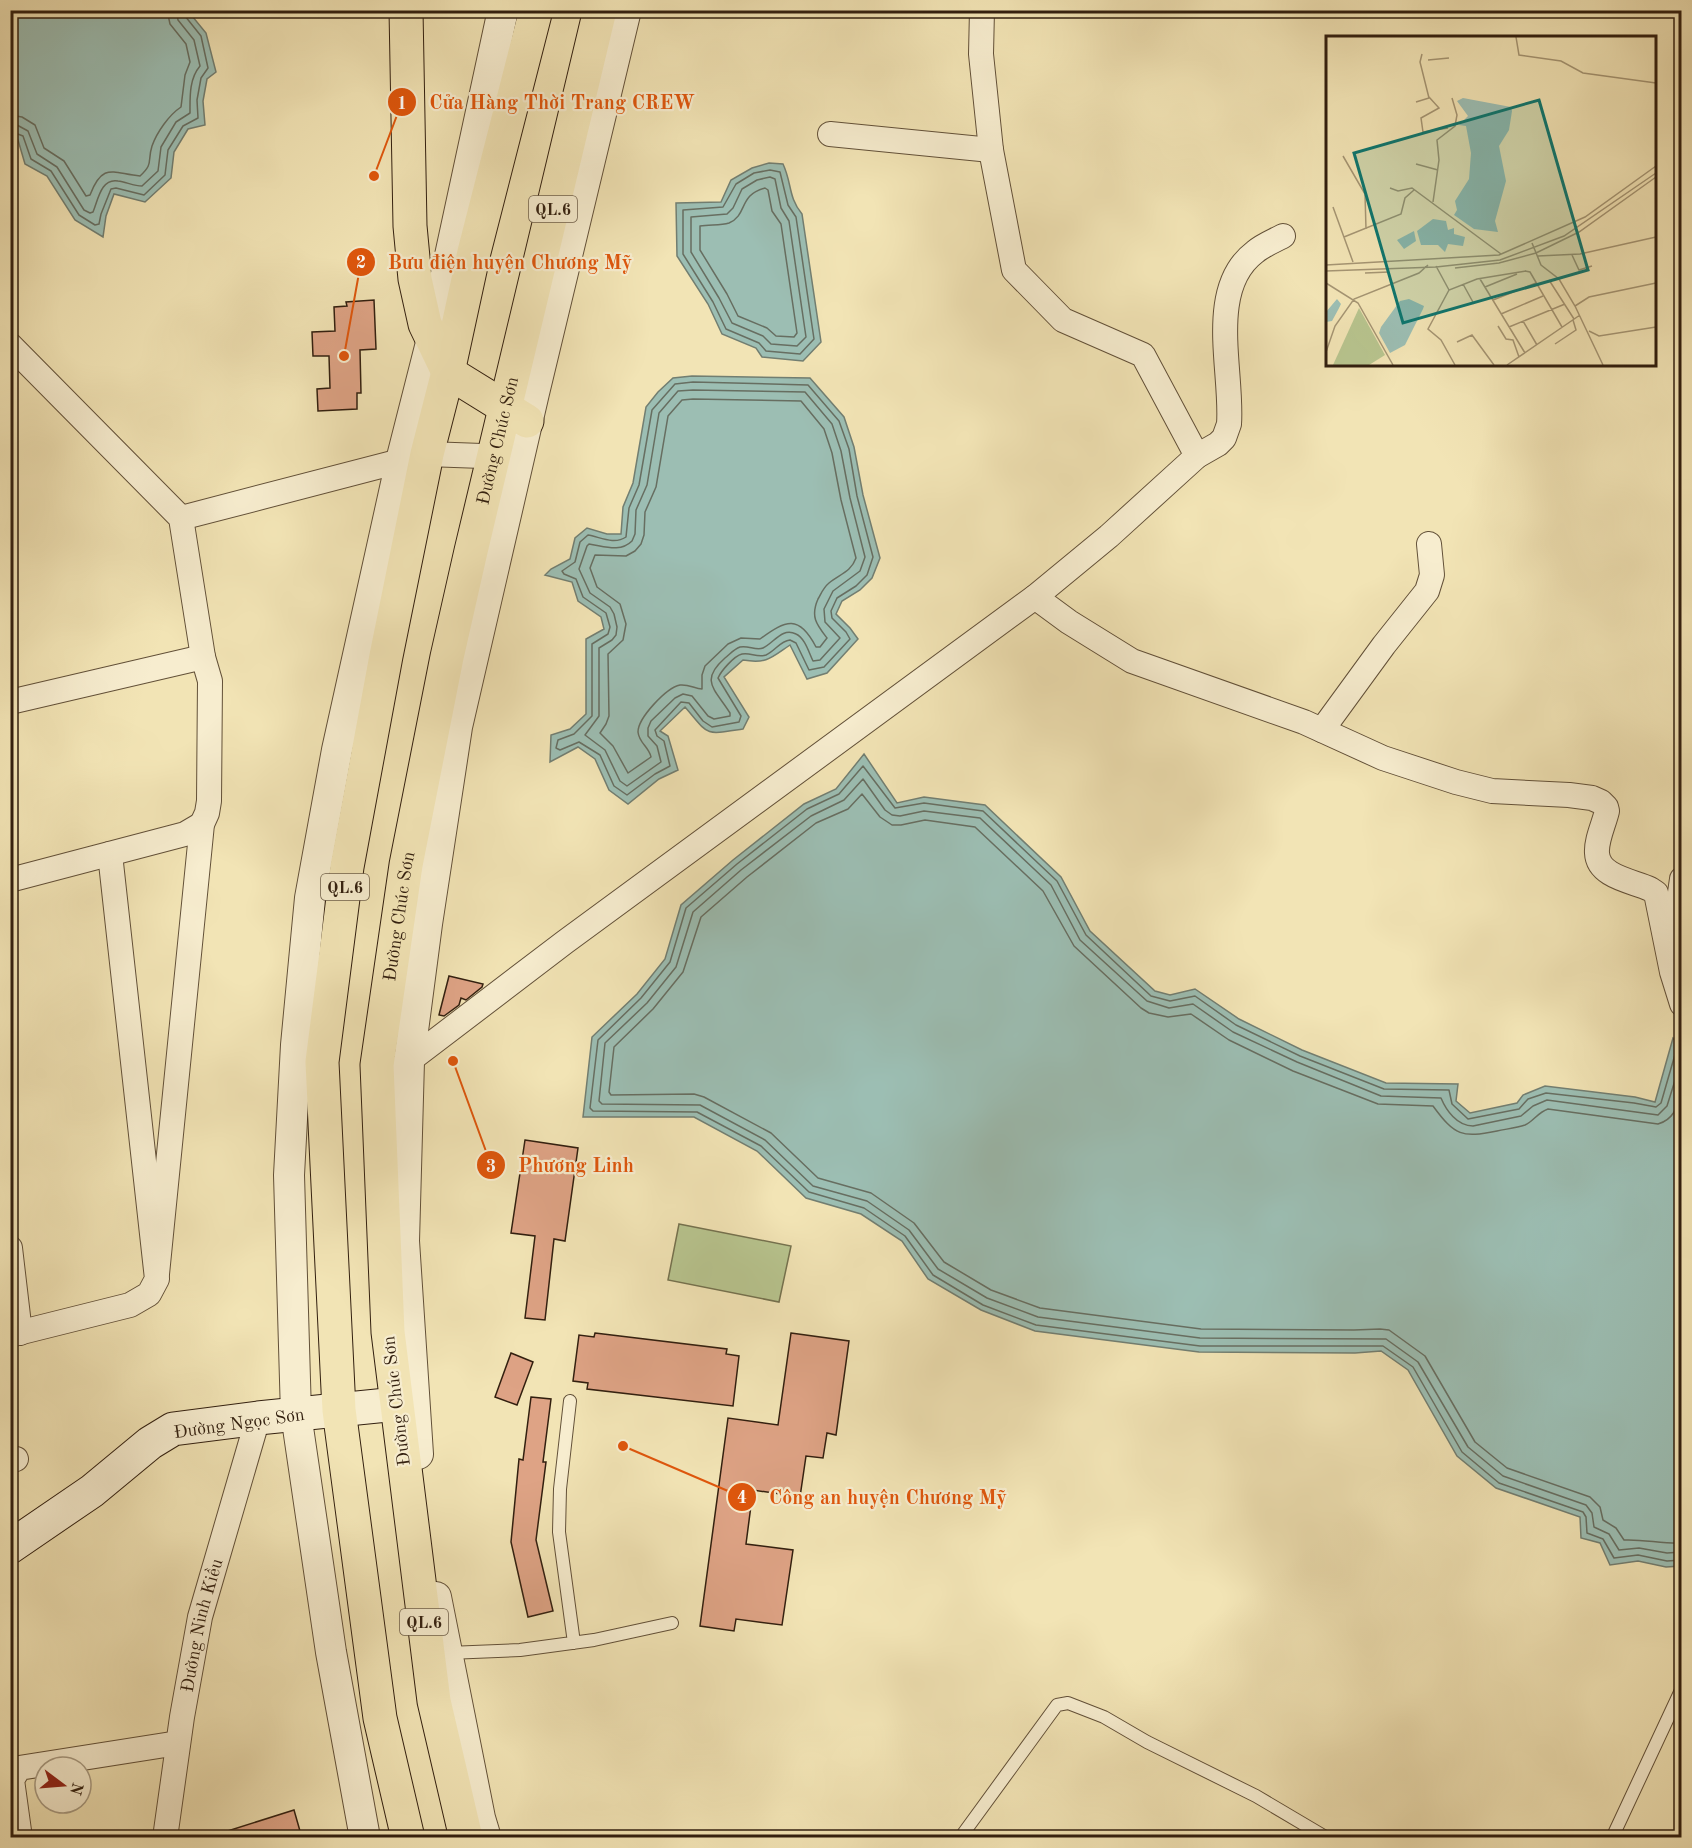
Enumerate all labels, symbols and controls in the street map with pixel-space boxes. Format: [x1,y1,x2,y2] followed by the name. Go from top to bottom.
[1326,36,1656,366] inset map
[387,83,707,121] callout: Cửa Hàng Thời Trang CREW
[429,94,695,114] text: Cửa Hàng Thời Trang CREW
[397,95,407,113] text: 1
[529,196,577,222] road number: QL.6
[346,243,645,281] callout: Bưu điện huyện Chương Mỹ
[356,254,366,272] text: 2
[388,254,632,274] text: Bưu điện huyện Chương Mỹ
[474,375,522,507] street label: Đường Chúc Sơn
[381,850,419,983] street label: Đường Chúc Sơn
[321,874,369,900] road number: QL.6
[476,1146,646,1184] callout: Phương Linh
[518,1157,634,1177] text: Phương Linh
[486,1158,496,1176] text: 3
[380,1334,414,1467] street label: Đường Chúc Sơn
[172,1406,306,1442] street label: Đường Ngọc Sơn
[727,1478,1019,1516] callout: Công an huyện Chương Mỹ
[737,1489,747,1507] text: 4
[769,1489,1007,1509] text: Công an huyện Chương Mỹ
[179,1556,227,1694] street label: Đường Ninh Kiều
[400,1609,448,1635] road number: QL.6
[33,1755,93,1815] north arrow
[66,1780,85,1797] text: N

